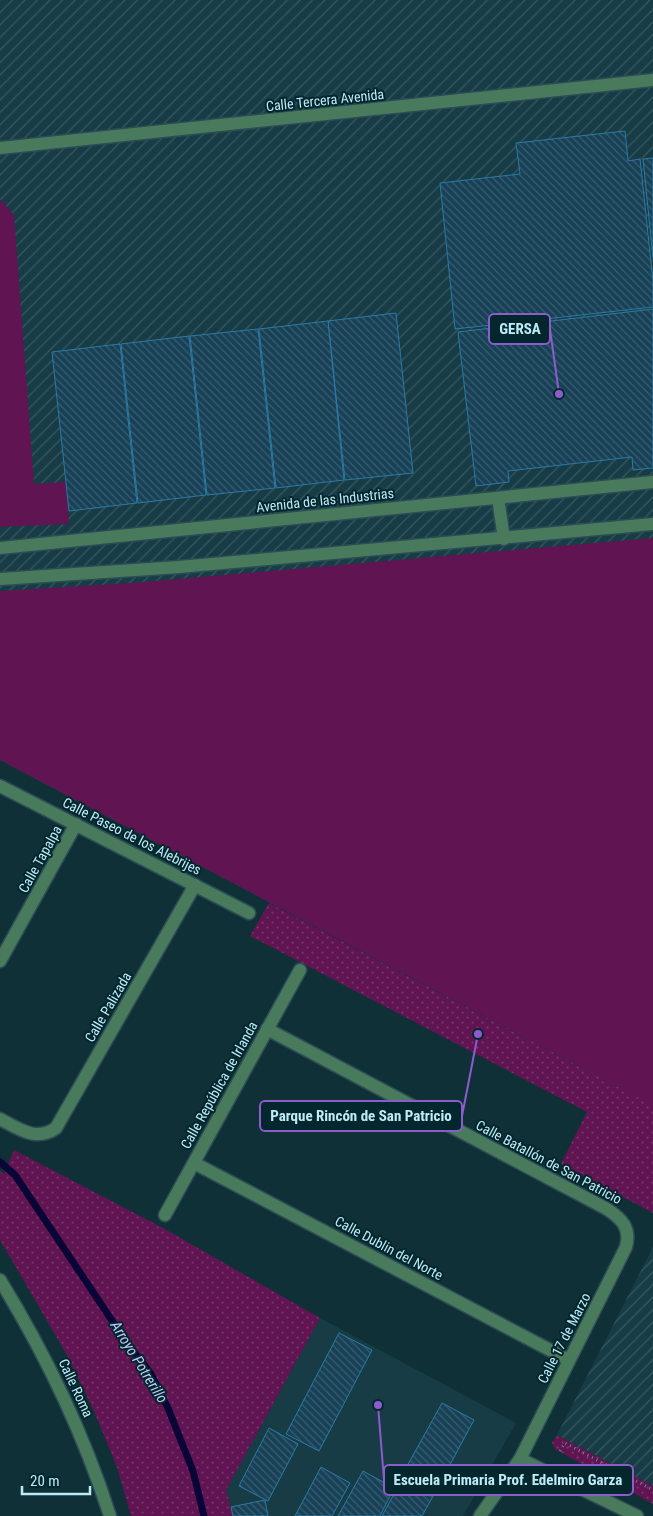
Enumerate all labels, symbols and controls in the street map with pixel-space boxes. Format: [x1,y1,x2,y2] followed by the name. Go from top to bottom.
[265,86,385,114] street label: Calle Tercera Avenida
[489,314,550,344] callout: GERSA
[499,320,541,338] text: GERSA
[255,485,395,515] street label: Avenida de las Industrias
[60,794,204,878] street label: Calle Paseo de los Alebrijes
[15,823,65,895] street label: Calle Tapalpa
[82,969,134,1045] street label: Calle Palizada
[177,1019,261,1151] street label: Calle República de Irlanda
[260,1101,462,1131] callout: Parque Rincón de San Patricio
[270,1107,452,1125] text: Parque Rincón de San Patricio
[473,1117,625,1207] street label: Calle Batallón de San Patricio
[332,1213,446,1283] street label: Calle Dublin del Norte
[534,1290,594,1386] street label: Calle 17 de Marzo
[106,1317,171,1406] water label: Arroyo Potrerillo
[56,1356,96,1420] street label: Calle Roma
[22,1464,90,1496] scale bar
[384,1465,633,1495] callout: Escuela Primaria Prof. Edelmiro Garza
[394,1471,622,1489] text: Escuela Primaria Prof. Edelmiro Garza
[30,1472,60,1490] text: 20 m

